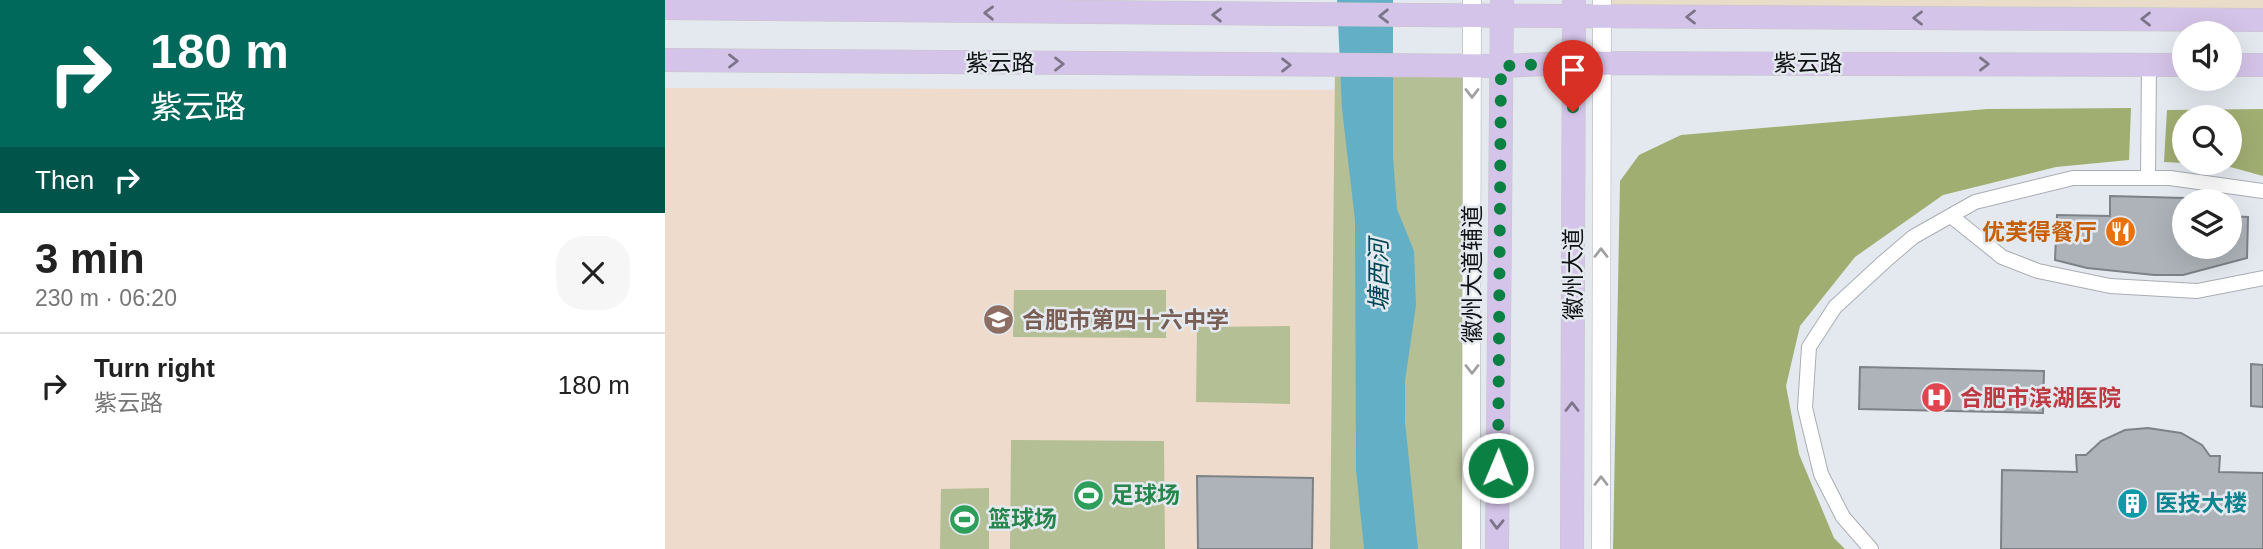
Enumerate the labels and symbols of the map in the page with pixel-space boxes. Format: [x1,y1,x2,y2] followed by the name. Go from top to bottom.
[984,5,995,20] one-way arrow
[1211,8,1222,23] one-way arrow
[1378,8,1388,24] one-way arrow
[1685,9,1696,25] one-way arrow
[1913,10,1923,26] one-way arrow
[2140,11,2151,27] one-way arrow
[1543,40,1603,112] pin
[966,50,1035,76] street label: 紫云路
[1774,50,1843,76] street label: 紫云路
[728,53,739,69] one-way arrow
[1053,56,1064,71] one-way arrow
[1979,56,1989,72] one-way arrow
[1281,57,1292,73] one-way arrow
[1464,88,1480,98] one-way arrow
[1459,205,1485,343] street label: 徽州大道辅道
[2103,215,2137,249] restaurant icon: 优芙得餐厅
[1982,219,2097,245] place label: 优芙得餐厅
[1560,228,1586,320] street label: 徽州大道
[1365,235,1392,311] water label: 塘西河
[1593,248,1609,258] one-way arrow
[982,303,1016,337] school or university icon: 合肥市第四十六中学
[1022,307,1229,333] place label: 合肥市第四十六中学
[1464,364,1479,375] one-way arrow
[1920,381,1954,415] hospital icon: 合肥市滨湖医院
[1960,385,2121,411] place label: 合肥市滨湖医院
[1564,402,1580,412] one-way arrow
[1461,431,1535,505] position arrow
[1593,475,1609,486] one-way arrow
[1071,478,1105,512] sports icon: 足球场
[1111,482,1180,508] place label: 足球场
[2115,486,2149,520] building icon: 医技大楼
[2155,490,2247,516] place label: 医技大楼
[948,502,982,536] sports icon: 篮球场
[988,506,1057,532] place label: 篮球场
[1489,519,1505,530] one-way arrow

